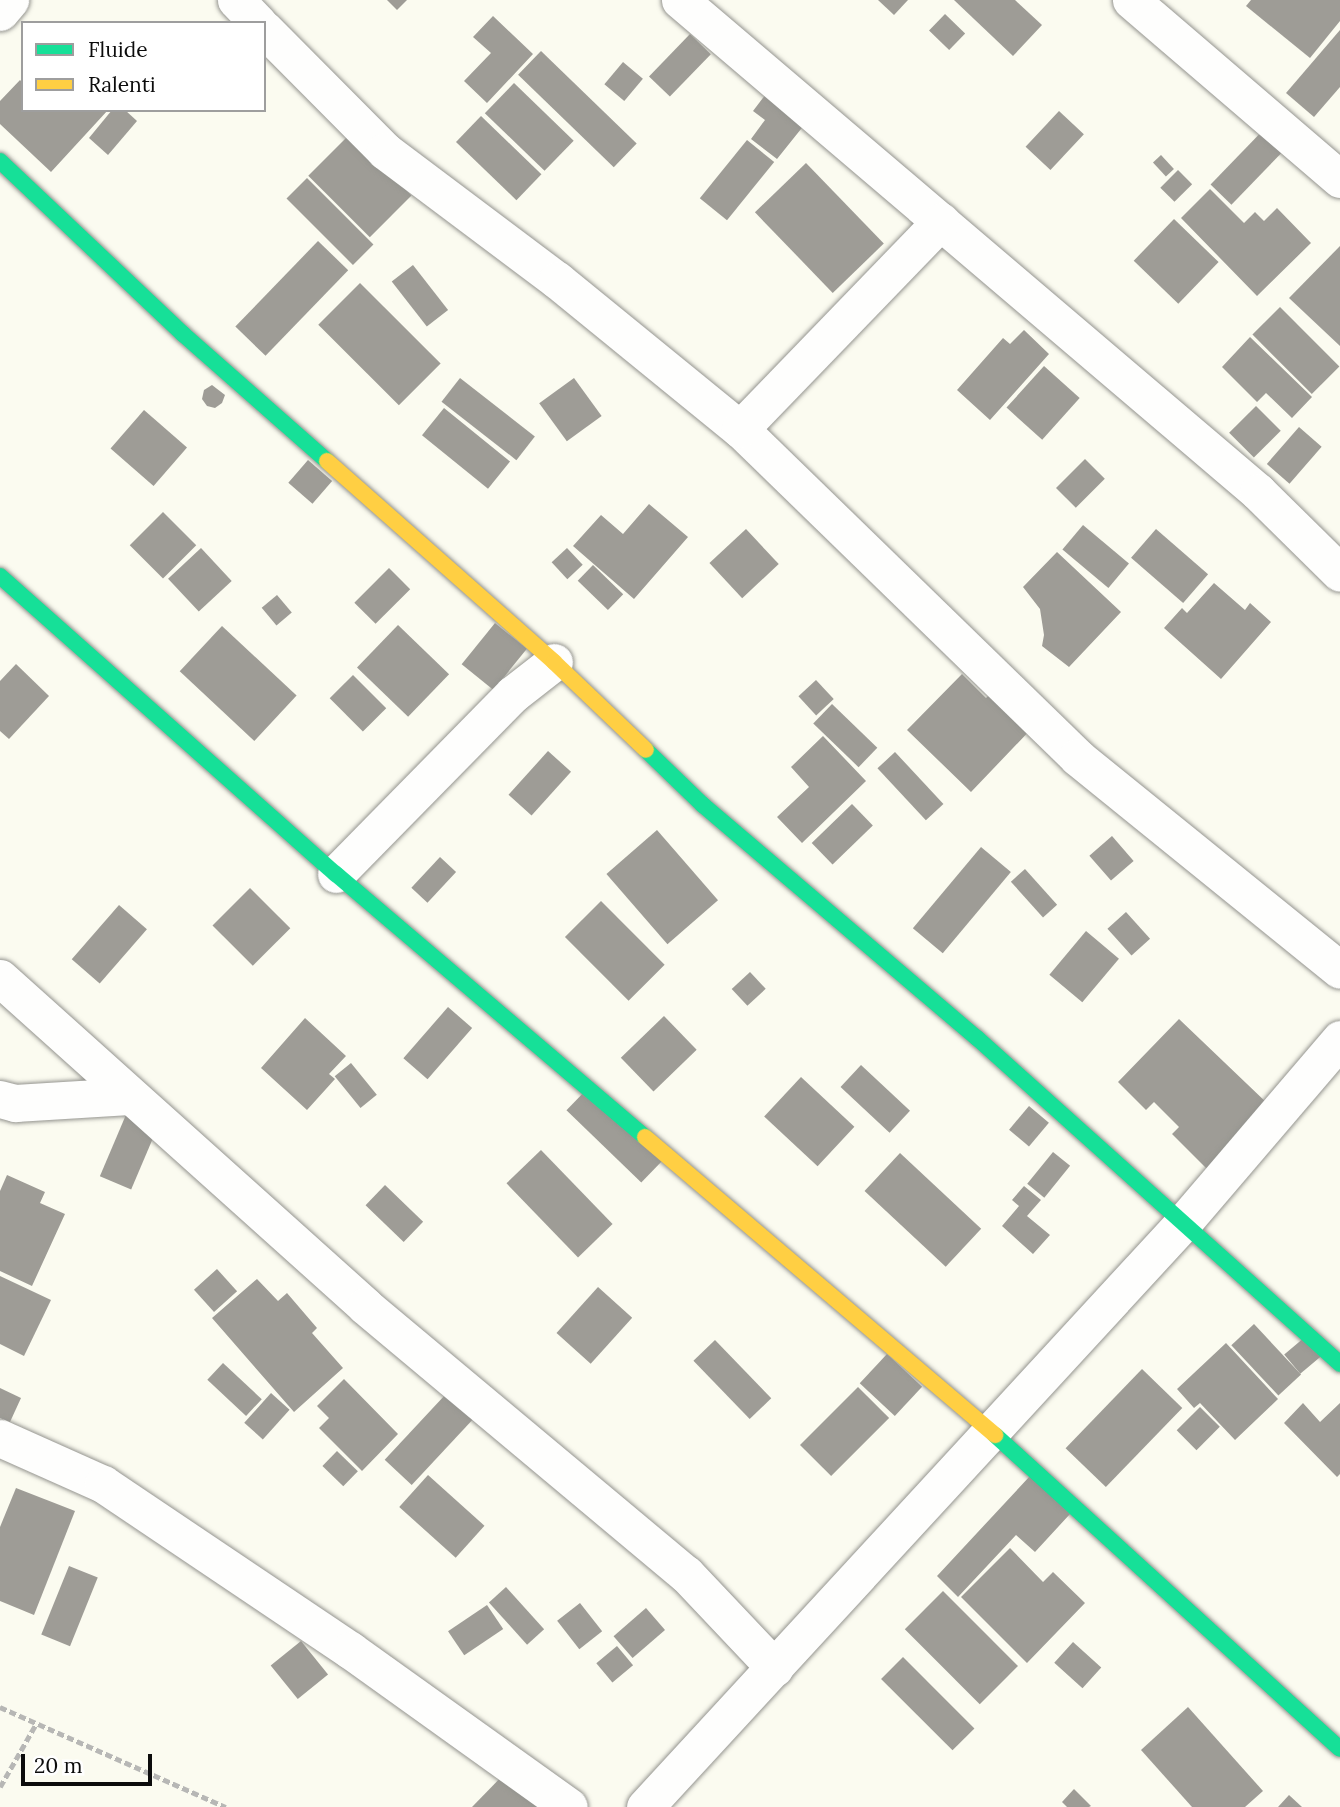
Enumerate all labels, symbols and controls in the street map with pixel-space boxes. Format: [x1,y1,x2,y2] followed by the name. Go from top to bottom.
[21,21,266,112] legend
[88,36,148,63] text: Fluide
[88,71,156,98] text: Ralenti
[24,1741,156,1785] scale bar
[34,1752,83,1779] text: 20 m

